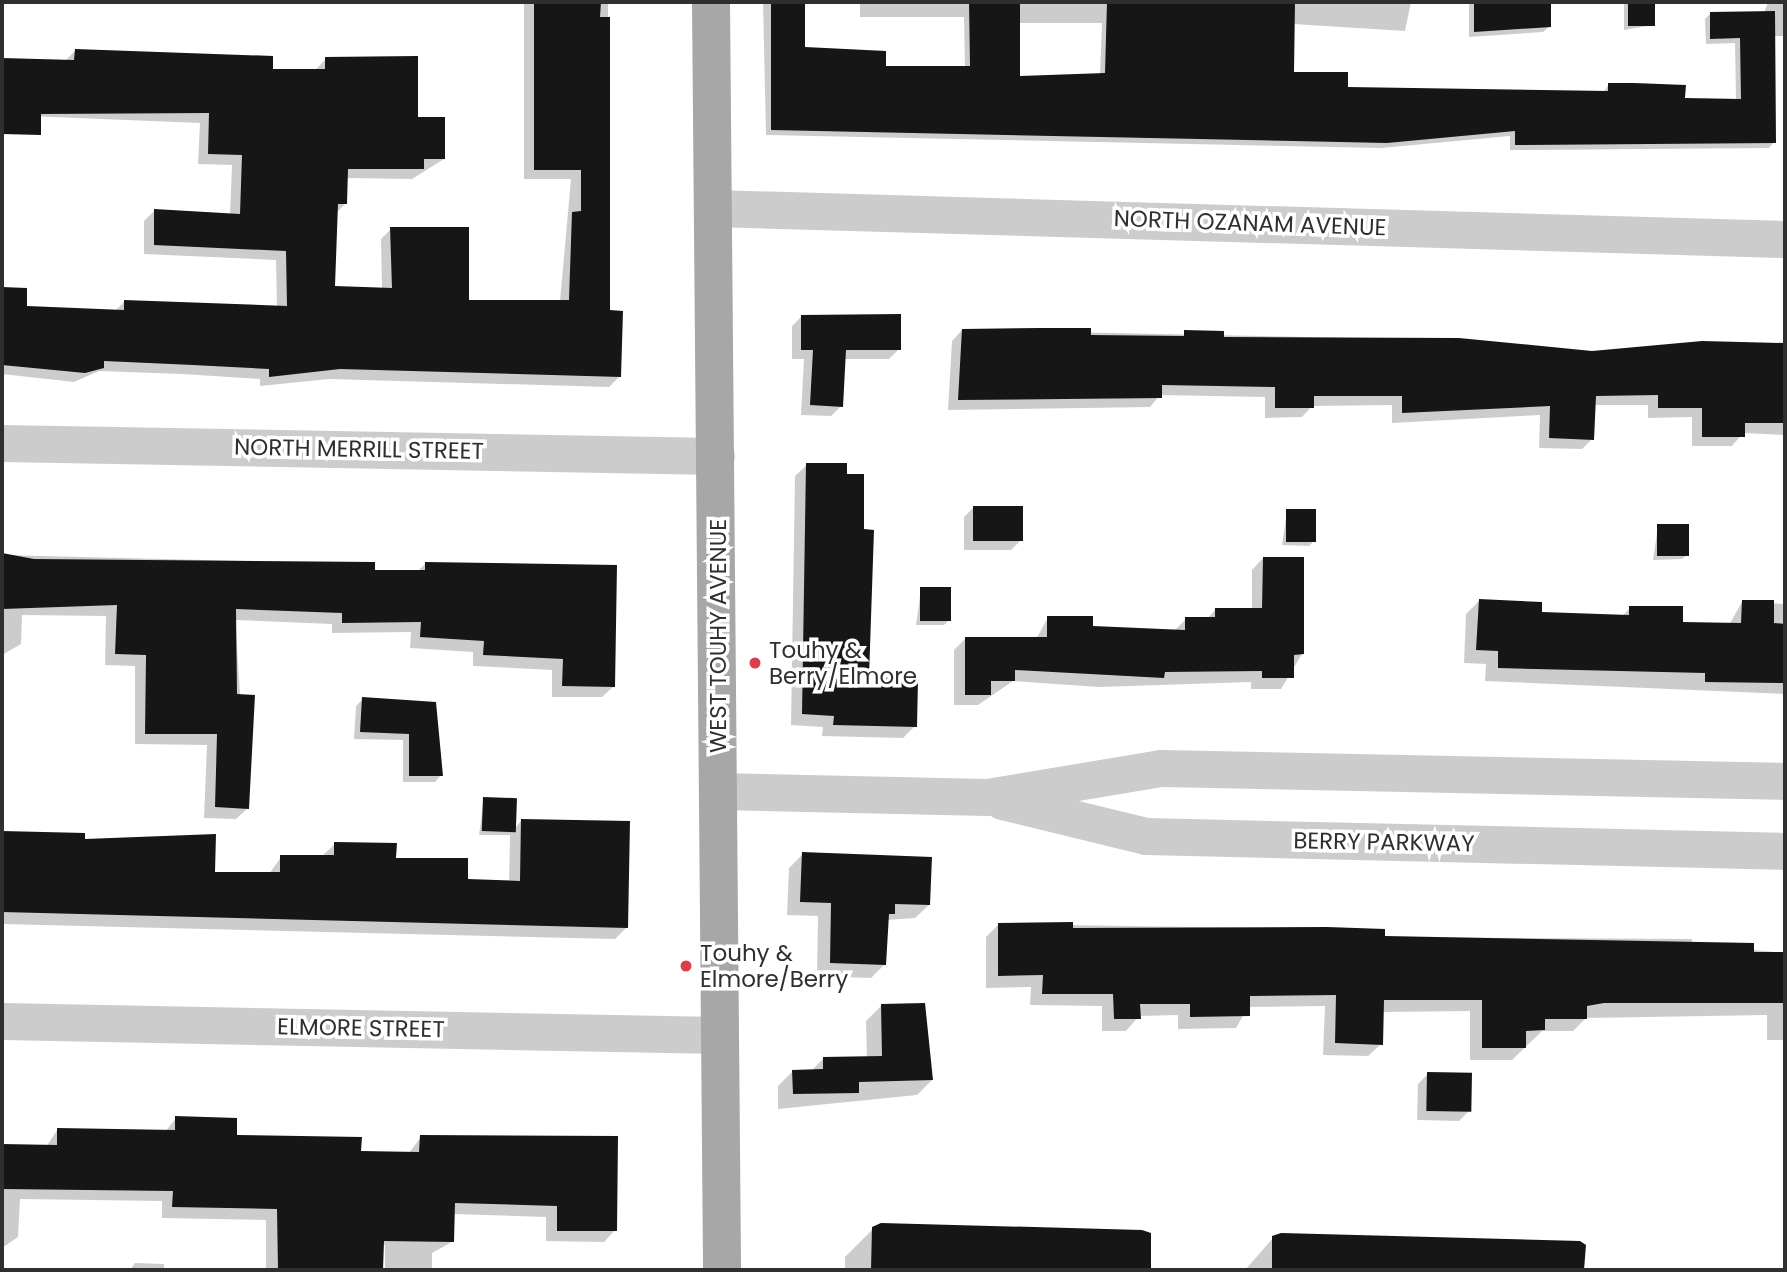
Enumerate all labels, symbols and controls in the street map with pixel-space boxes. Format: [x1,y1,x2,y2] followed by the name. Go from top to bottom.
[1113,204,1387,242] street label: NORTH OZANAM AVENUE
[234,433,484,465] street label: NORTH MERRILL STREET
[704,519,732,753] street label: WEST TOUHY AVENUE
[769,636,917,690] place label: Touhy & Berry/Elmore
[747,655,763,671] marker: Touhy & Berry/Elmore
[1293,827,1475,857] street label: BERRY PARKWAY
[700,939,848,993] place label: Touhy & Elmore/Berry
[678,958,694,974] marker: Touhy & Elmore/Berry
[277,1013,445,1043] street label: ELMORE STREET

